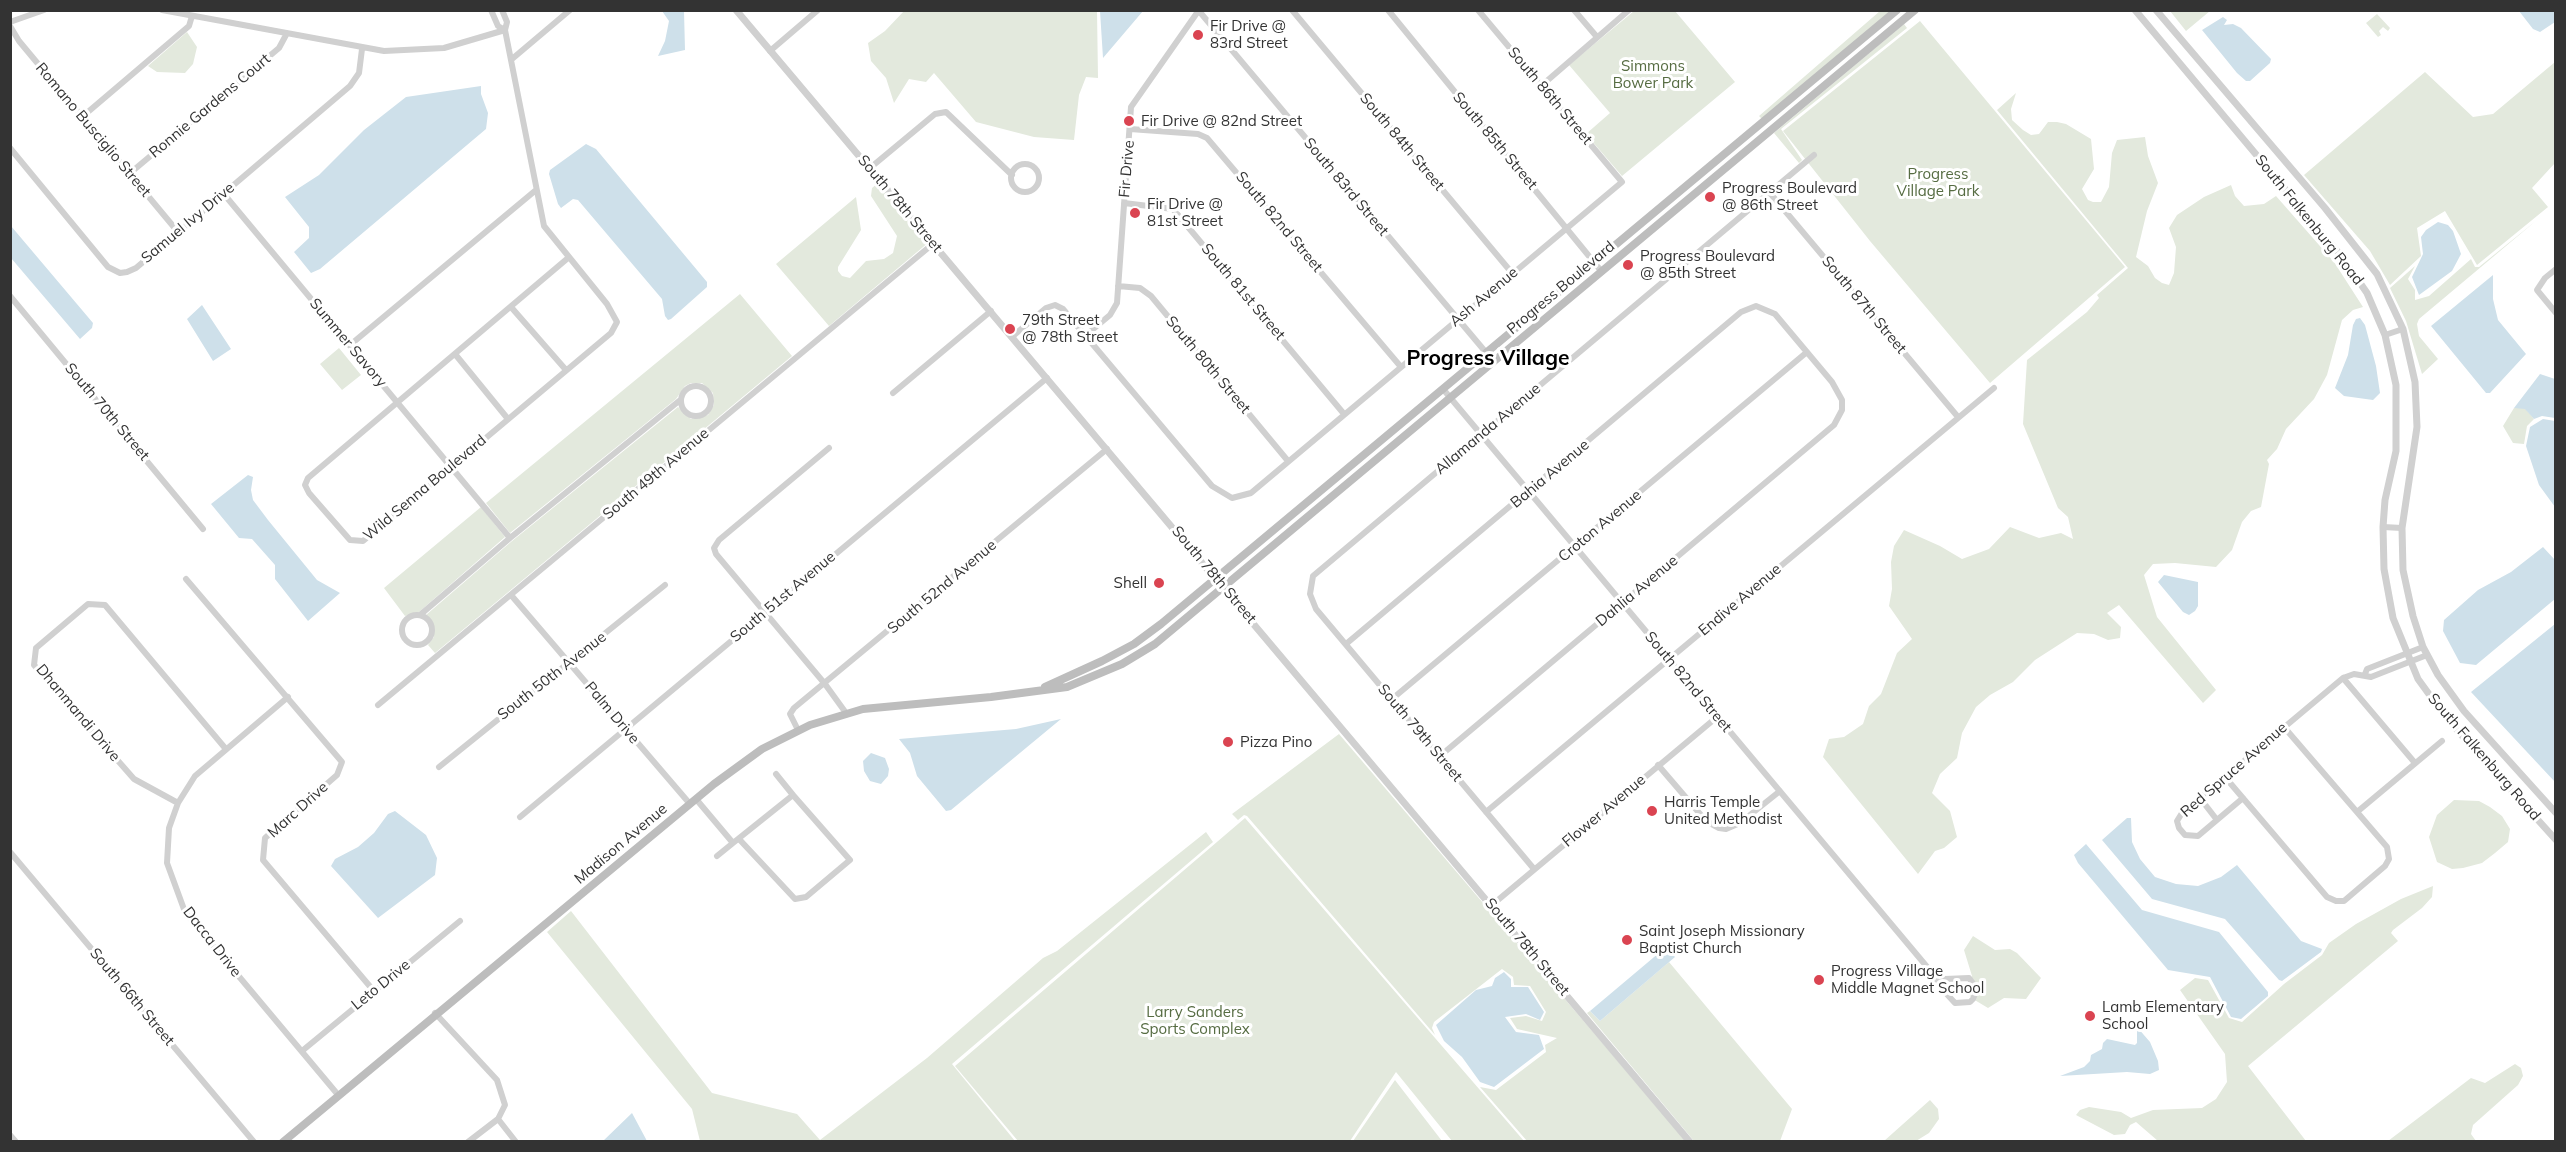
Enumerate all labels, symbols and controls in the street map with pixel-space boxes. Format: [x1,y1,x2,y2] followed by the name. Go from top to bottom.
[1210,17,1288,52] place label: Fir Drive @ 83rd Street
[1191,28,1205,42] marker: Fir Drive @ 83rd Street
[1504,44,1596,148] street label: South 86th Street
[146,50,274,162] street label: Ronnie Gardens Court
[1613,57,1693,92] park label: Simmons Bower Park
[32,59,154,201] street label: Romano Busciglio Street
[1449,89,1541,193] street label: South 85th Street
[1356,90,1448,194] street label: South 84th Street
[1141,112,1302,130] place label: Fir Drive @ 82nd Street
[1122,114,1136,128] marker: Fir Drive @ 82nd Street
[1300,134,1392,240] street label: South 83rd Street
[1116,140,1138,198] street label: Fir Drive
[2251,151,2367,289] street label: South Falkenburg Road
[854,152,946,256] street label: South 78th Street
[1897,165,1979,200] park label: Progress Village Park
[1232,168,1326,276] street label: South 82nd Street
[138,179,238,267] street label: Samuel Ivy Drive
[1722,179,1857,214] place label: Progress Boulevard @ 86th Street
[1703,190,1717,204] marker: Progress Boulevard @ 86th Street
[1147,195,1223,230] place label: Fir Drive @ 81st Street
[1128,206,1142,220] marker: Fir Drive @ 81st Street
[1503,238,1619,338] street label: Progress Boulevard
[1197,240,1289,344] street label: South 81st Street
[1640,247,1775,282] place label: Progress Boulevard @ 85th Street
[1818,253,1910,357] street label: South 87th Street
[1621,258,1635,272] marker: Progress Boulevard @ 85th Street
[1446,263,1522,331] street label: Ash Avenue
[306,295,390,391] street label: Summer Savory
[1022,311,1118,346] place label: 79th Street @ 78th Street
[1162,313,1254,417] street label: South 80th Street
[1003,322,1017,336] marker: 79th Street @ 78th Street
[1407,346,1569,372] district label: Progress Village
[61,360,153,464] street label: South 70th Street
[1432,380,1544,478] street label: Allamanda Avenue
[599,424,713,524] street label: South 49th Avenue
[360,431,490,545] street label: Wild Senna Boulevard
[1507,436,1593,512] street label: Bahia Avenue
[1555,486,1645,566] street label: Croton Avenue
[1168,523,1260,627] street label: South 78th Street
[884,536,1000,638] street label: South 52nd Avenue
[727,548,839,646] street label: South 51st Avenue
[1592,552,1682,630] street label: Dahlia Avenue
[1695,560,1785,640] street label: Endive Avenue
[1114,574,1147,592] place label: Shell
[1152,576,1166,590] marker: Shell
[494,628,610,724] street label: South 50th Avenue
[1641,628,1735,736] street label: South 82nd Street
[32,661,124,765] street label: Dhanmandi Drive
[581,678,643,748] street label: Palm Drive
[1374,681,1466,785] street label: South 79th Street
[2424,690,2544,824] street label: South Falkenburg Road
[2177,719,2291,821] street label: Red Spruce Avenue
[1240,733,1312,751] place label: Pizza Pino
[1221,735,1235,749] marker: Pizza Pino
[1559,771,1649,851] street label: Flower Avenue
[264,778,332,842] street label: Marc Drive
[1664,793,1782,828] place label: Harris Temple United Methodist
[571,800,671,888] street label: Madison Avenue
[1645,804,1659,818] marker: Harris Temple United Methodist
[1481,895,1573,999] street label: South 78th Street
[179,903,245,981] street label: Dacca Drive
[1639,922,1805,957] place label: Saint Joseph Missionary Baptist Church
[1620,933,1634,947] marker: Saint Joseph Missionary Baptist Church
[86,945,178,1049] street label: South 66th Street
[348,956,414,1014] street label: Leto Drive
[1831,962,1984,997] place label: Progress Village Middle Magnet School
[1812,973,1826,987] marker: Progress Village Middle Magnet School
[2102,998,2224,1033] place label: Lamb Elementary School
[1140,1003,1250,1038] park label: Larry Sanders Sports Complex
[2083,1009,2097,1023] marker: Lamb Elementary School

